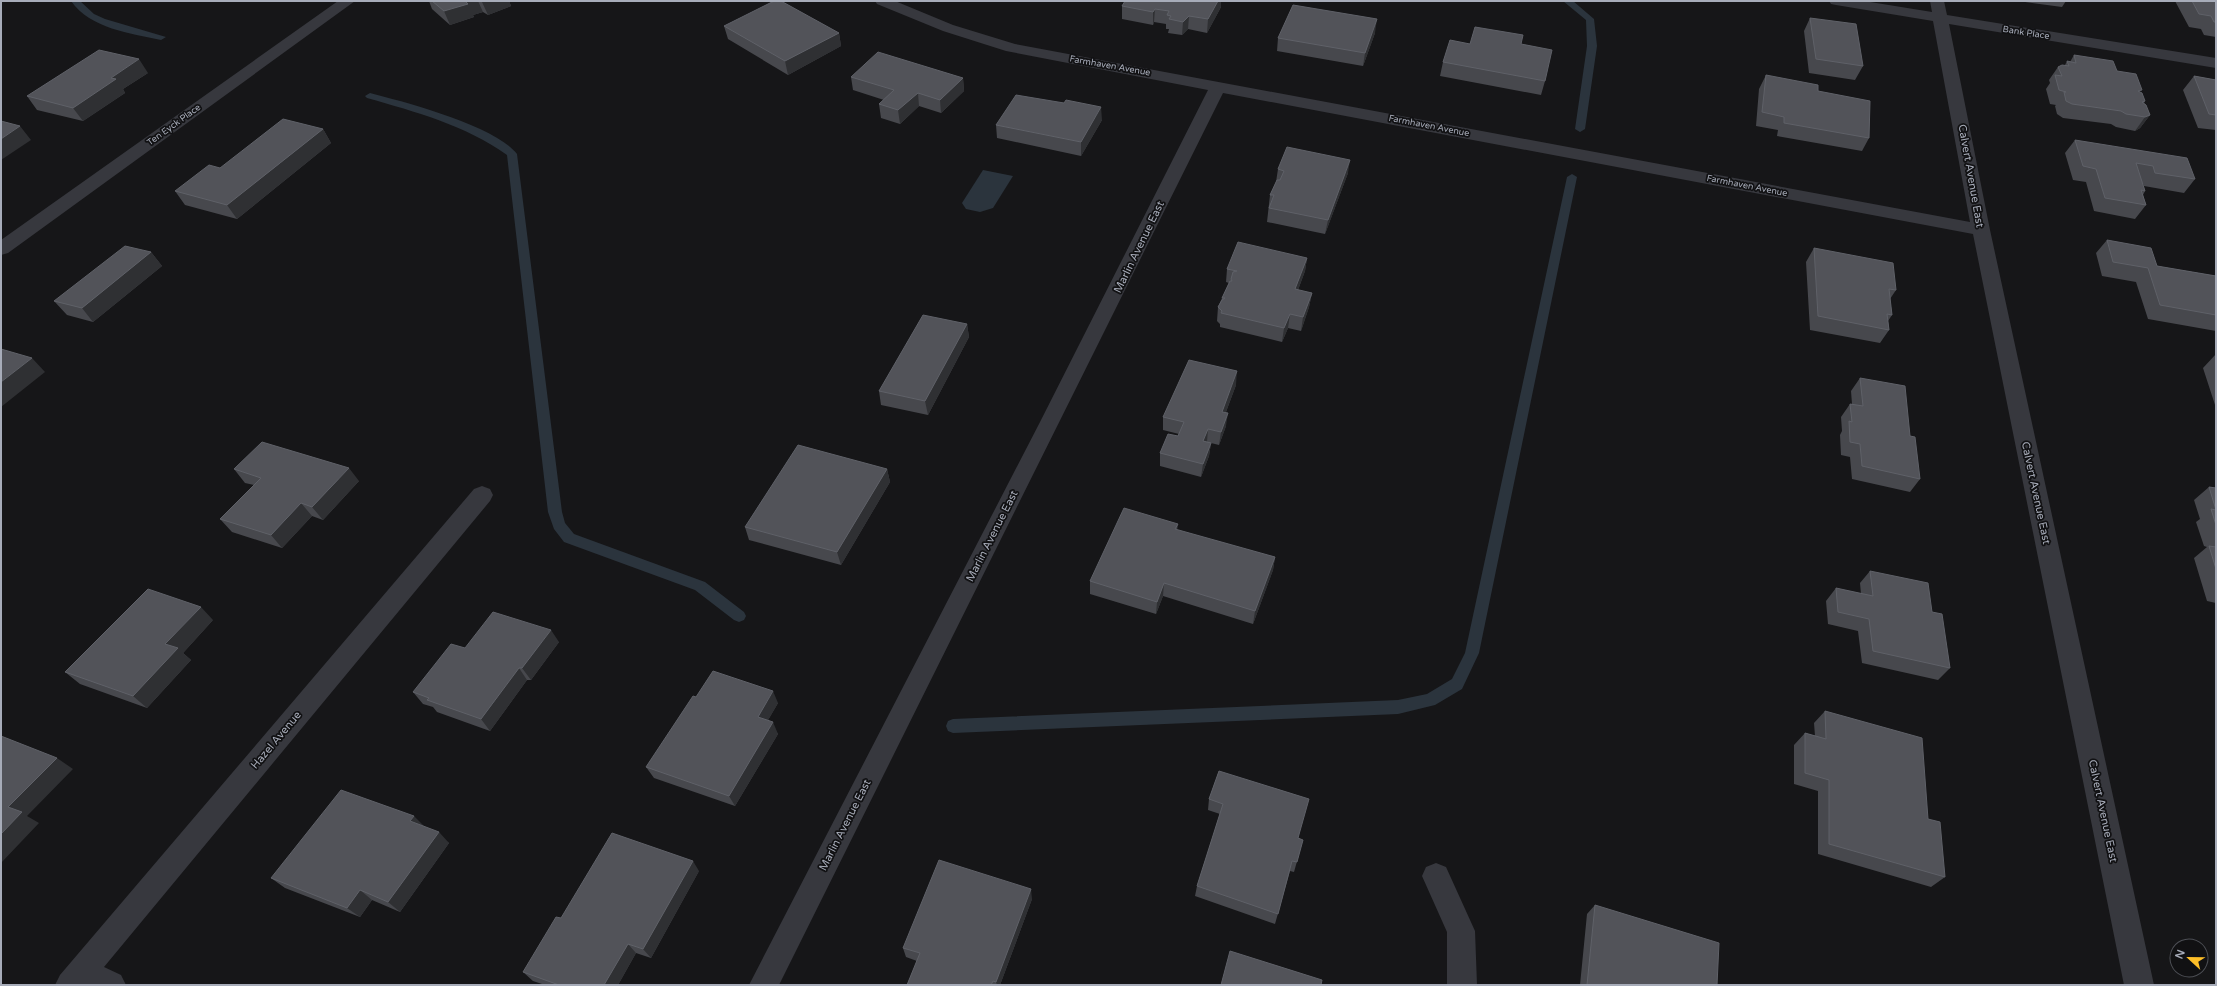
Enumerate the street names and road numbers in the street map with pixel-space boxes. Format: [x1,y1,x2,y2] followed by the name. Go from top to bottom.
[2002,24,2050,42] street label: Bank Place
[1069,53,1151,79] street label: Farmhaven Avenue
[145,102,203,148] street label: Ten Eyck Place
[1388,113,1470,139] street label: Farmhaven Avenue
[1956,123,1986,229] street label: Calvert Avenue East
[1706,173,1788,199] street label: Farmhaven Avenue
[1111,199,1167,295] street label: Marlin Avenue East
[2019,440,2053,546] street label: Calvert Avenue East
[963,488,1021,584] street label: Marlin Avenue East
[248,709,304,771] street label: Hazel Avenue
[2086,758,2120,864] street label: Calvert Avenue East
[816,777,874,873] street label: Marlin Avenue East

